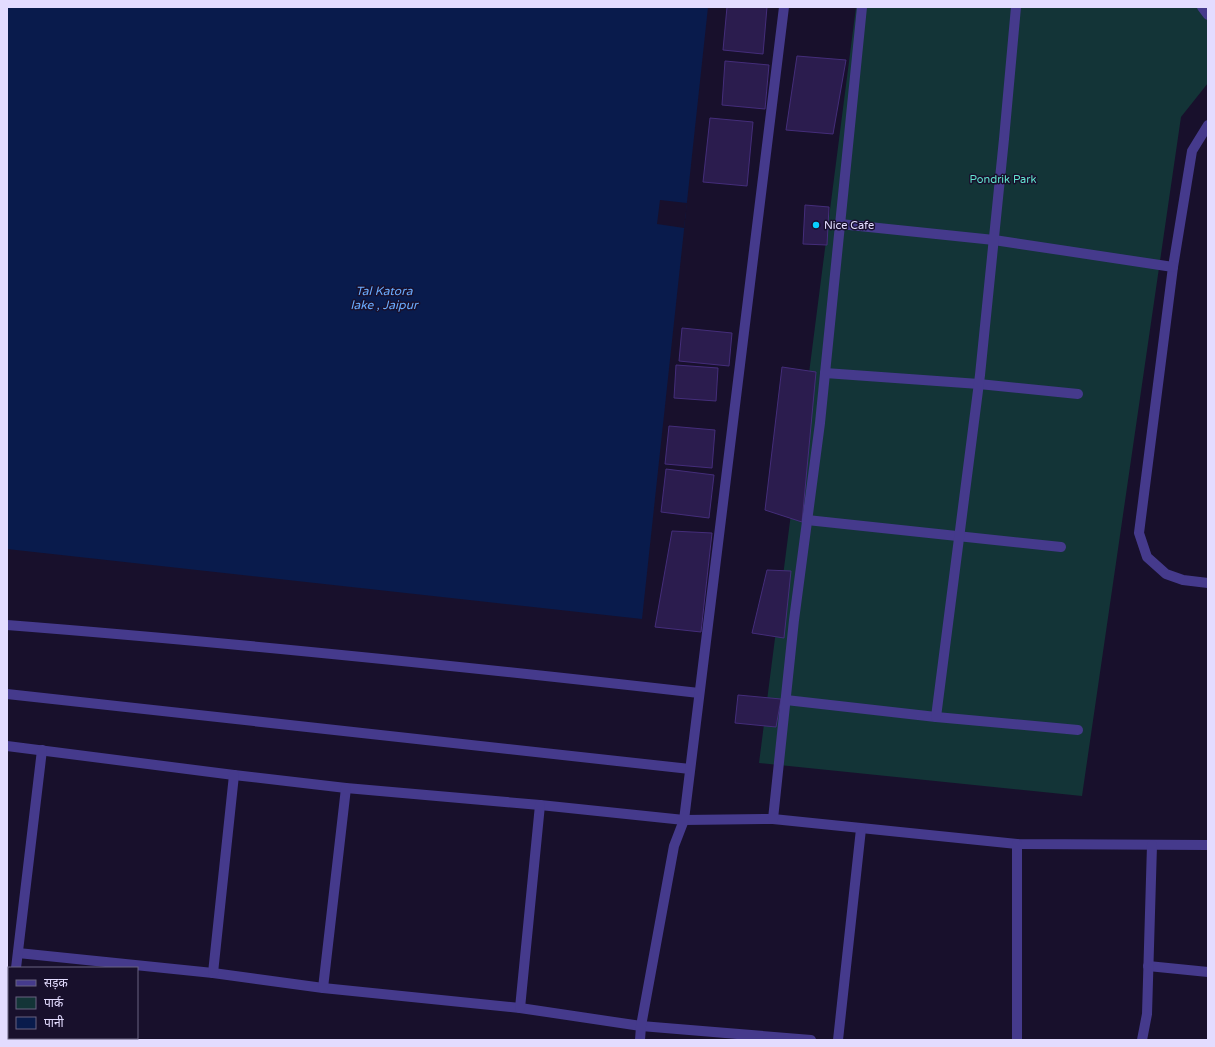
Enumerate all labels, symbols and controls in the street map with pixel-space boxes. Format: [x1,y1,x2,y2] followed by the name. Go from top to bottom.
[970,173,1036,186] park label: Pondrik Park
[824,219,874,232] place label: Nice Cafe
[811,220,821,230] marker: Nice Cafe
[350,284,419,312] water label: Tal Katora lake , Jaipur
[8,967,138,1039] legend
[44,976,69,990] text: सड़क
[44,996,64,1010] text: पार्क
[44,1015,65,1030] text: पानी

